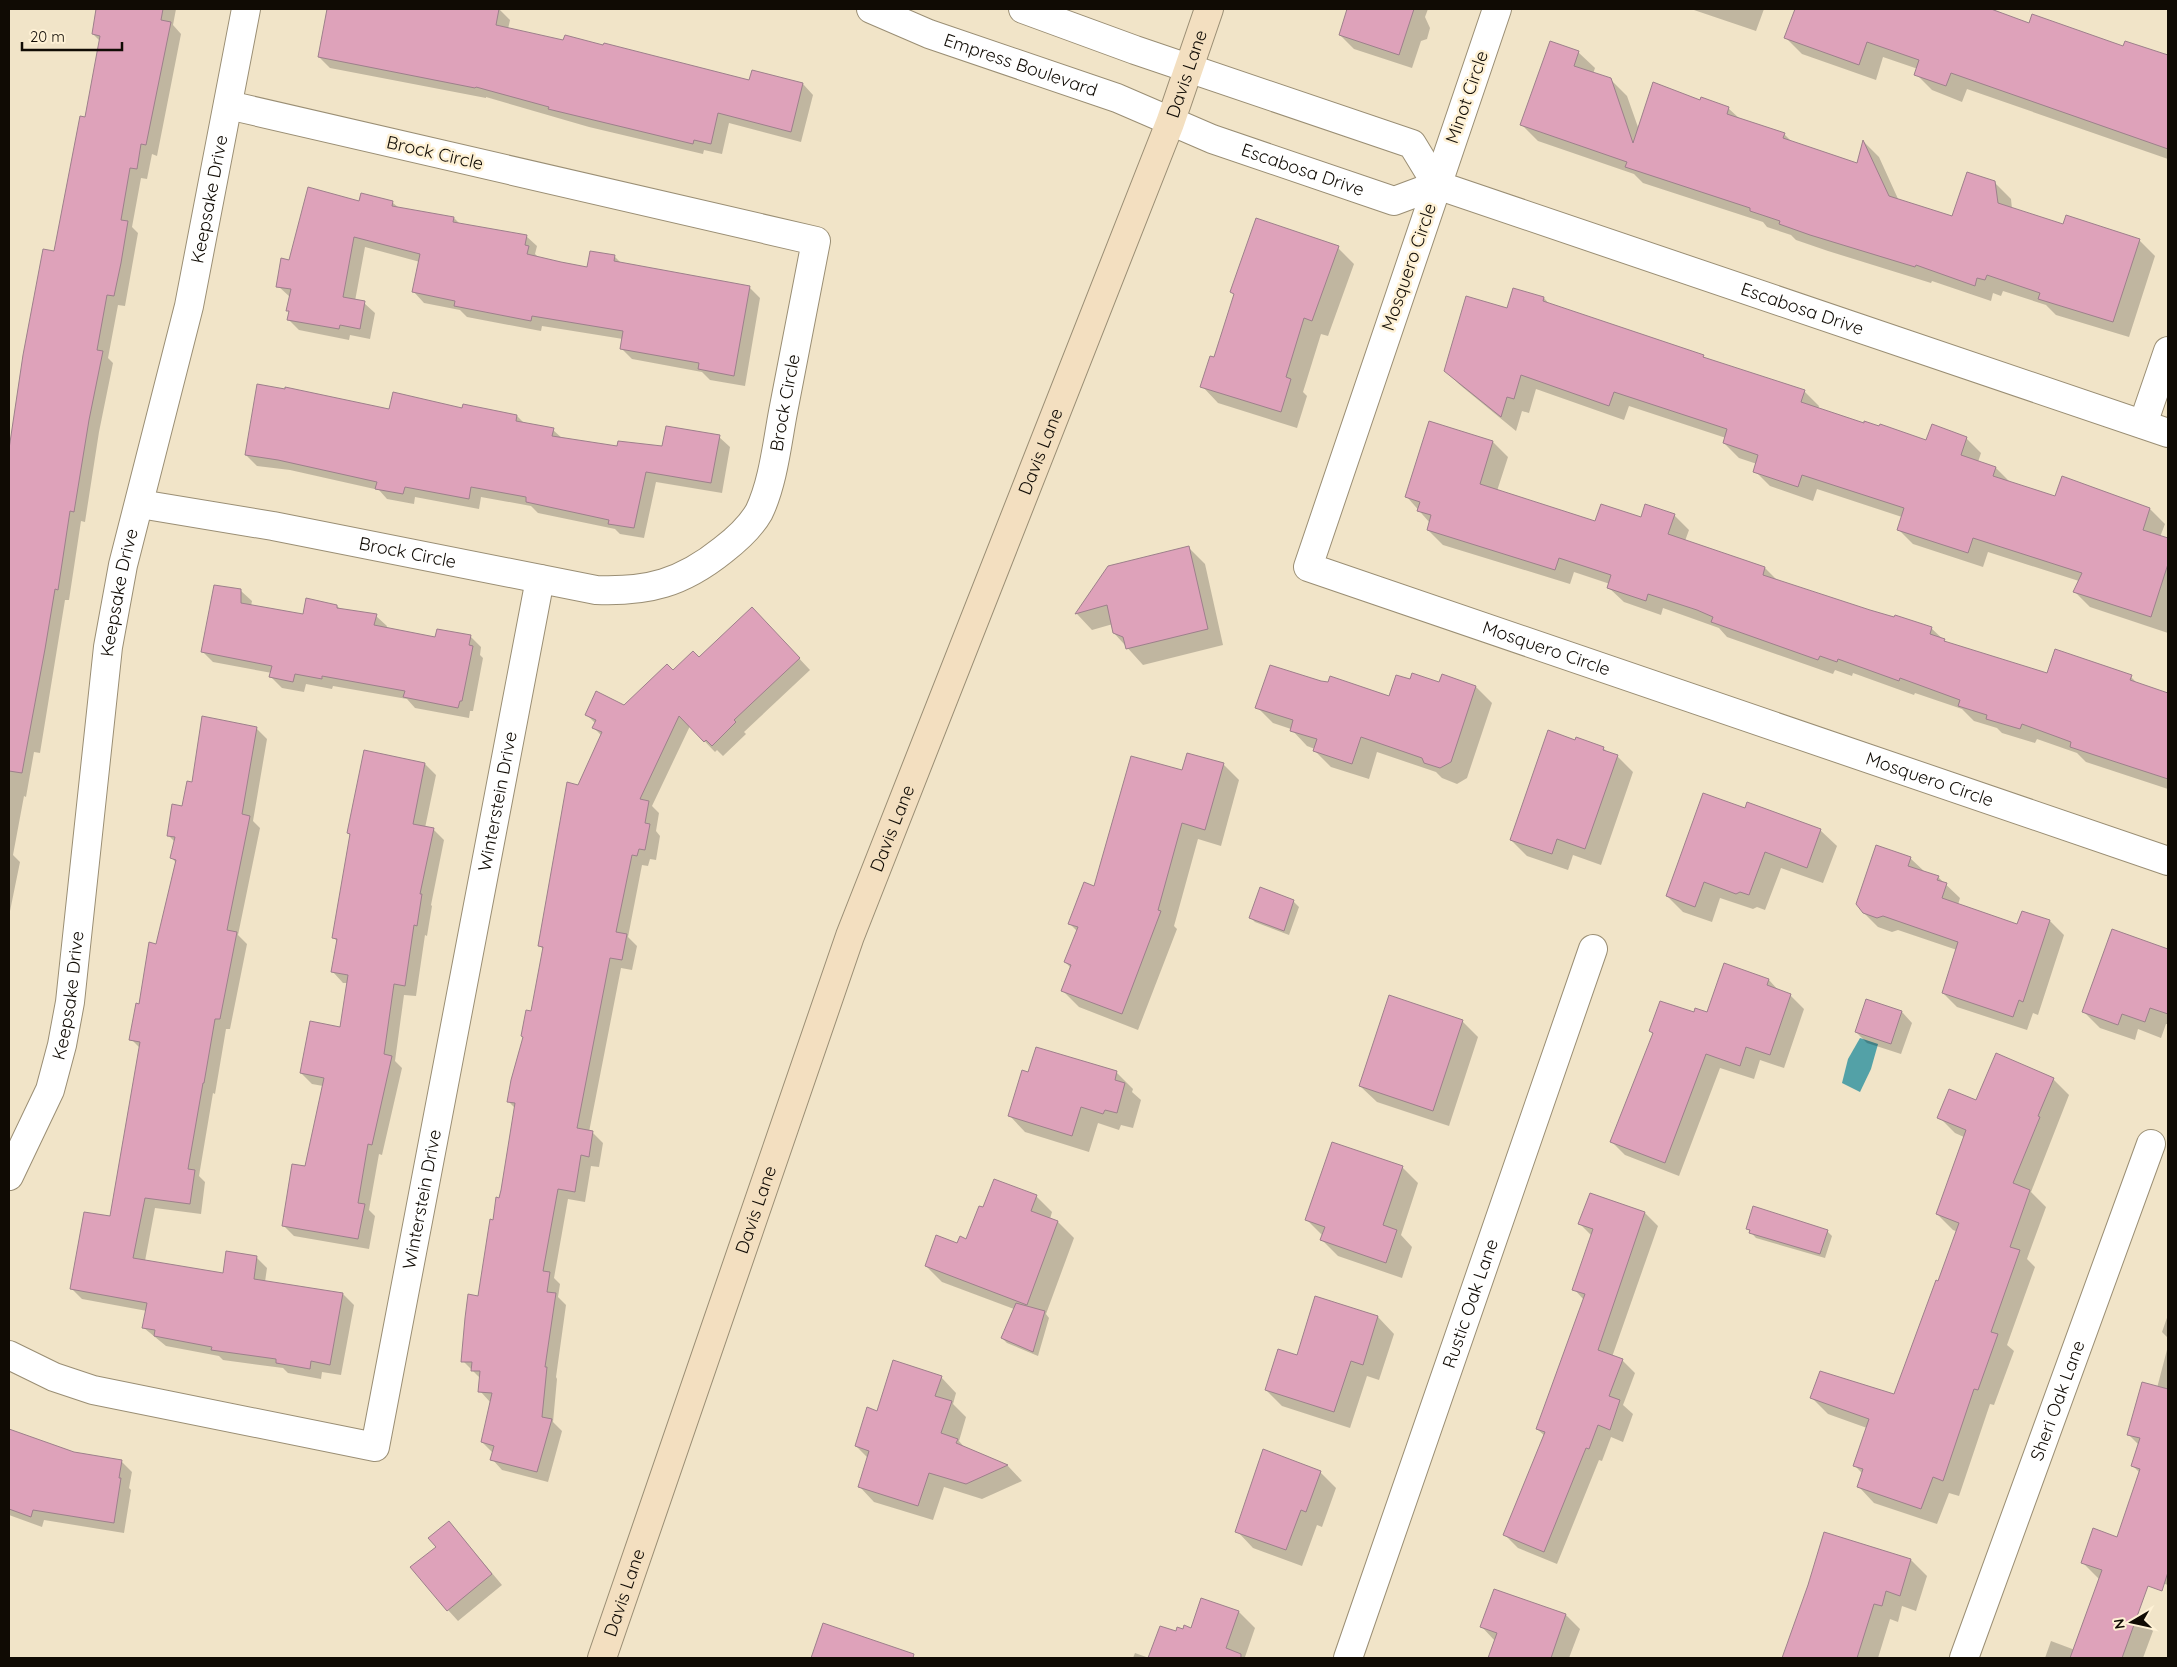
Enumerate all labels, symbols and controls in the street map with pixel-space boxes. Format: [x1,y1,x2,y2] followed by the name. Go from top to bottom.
[22,20,122,52] scale bar
[30,27,65,46] text: 20 m
[1161,27,1212,121] street label: Davis Lane
[941,28,1101,102] street label: Empress Boulevard
[1440,47,1493,146] street label: Minot Circle
[384,130,486,175] street label: Brock Circle
[185,133,233,265] street label: Keepsake Drive
[1238,138,1367,201] street label: Escabosa Drive
[1376,200,1441,334] street label: Mosquero Circle
[1738,277,1867,340] street label: Escabosa Drive
[764,352,805,453] street label: Brock Circle
[1013,405,1068,498] street label: Davis Lane
[95,526,143,658] street label: Keepsake Drive
[357,531,458,573] street label: Brock Circle
[1480,616,1613,680] street label: Mosquero Circle
[473,729,522,873] street label: Winterstein Drive
[1863,747,1997,811] street label: Mosquero Circle
[864,781,919,875] street label: Davis Lane
[47,930,89,1062] street label: Keepsake Drive
[397,1127,446,1271] street label: Winterstein Drive
[730,1163,781,1257] street label: Davis Lane
[1437,1236,1503,1371] street label: Rustic Oak Lane
[2025,1337,2090,1464] street label: Sheri Oak Lane
[598,1546,650,1640] street label: Davis Lane
[2107,1597,2157,1647] north arrow
[2109,1618,2129,1631] text: N

